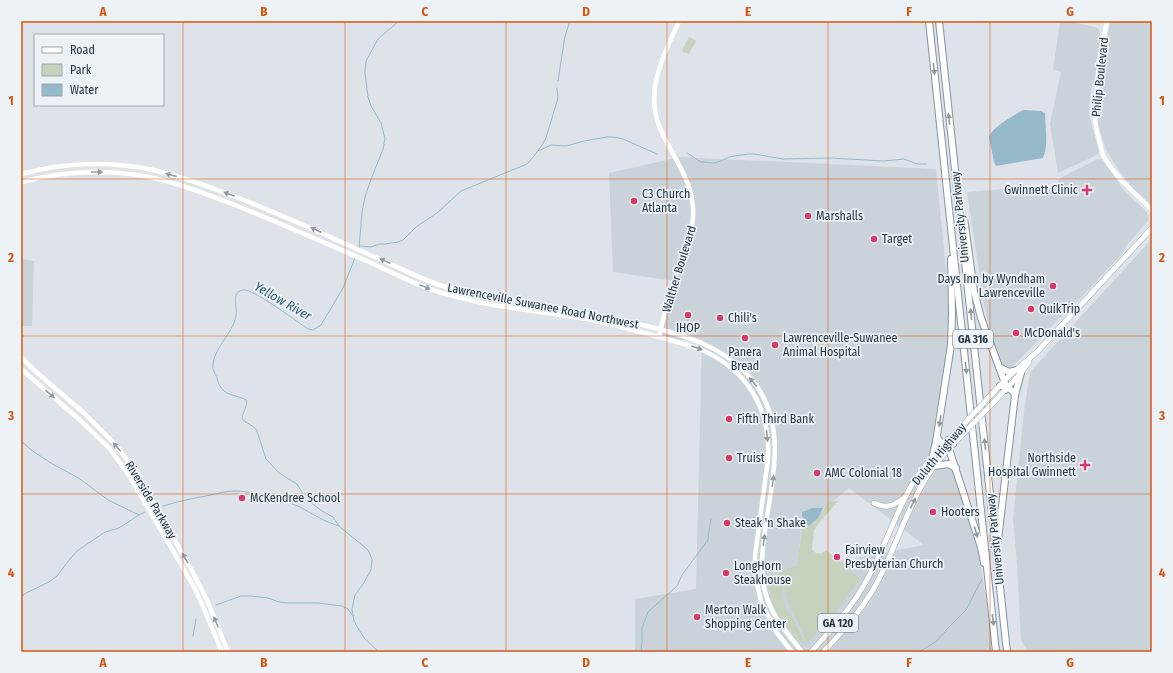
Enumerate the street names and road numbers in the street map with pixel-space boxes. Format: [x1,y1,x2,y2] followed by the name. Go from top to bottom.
[1089,36,1111,118] street label: Philip Boulevard
[948,170,972,263] street label: University Parkway
[659,224,699,314] street label: Walther Boulevard
[446,281,640,331] street label: Lawrenceville Suwanee Road Northwest
[953,330,993,348] road number: GA 316
[909,420,969,488] street label: Duluth Highway
[122,459,180,542] street label: Riverside Parkway
[983,492,1007,585] street label: University Parkway
[818,614,858,632] road number: GA 120

